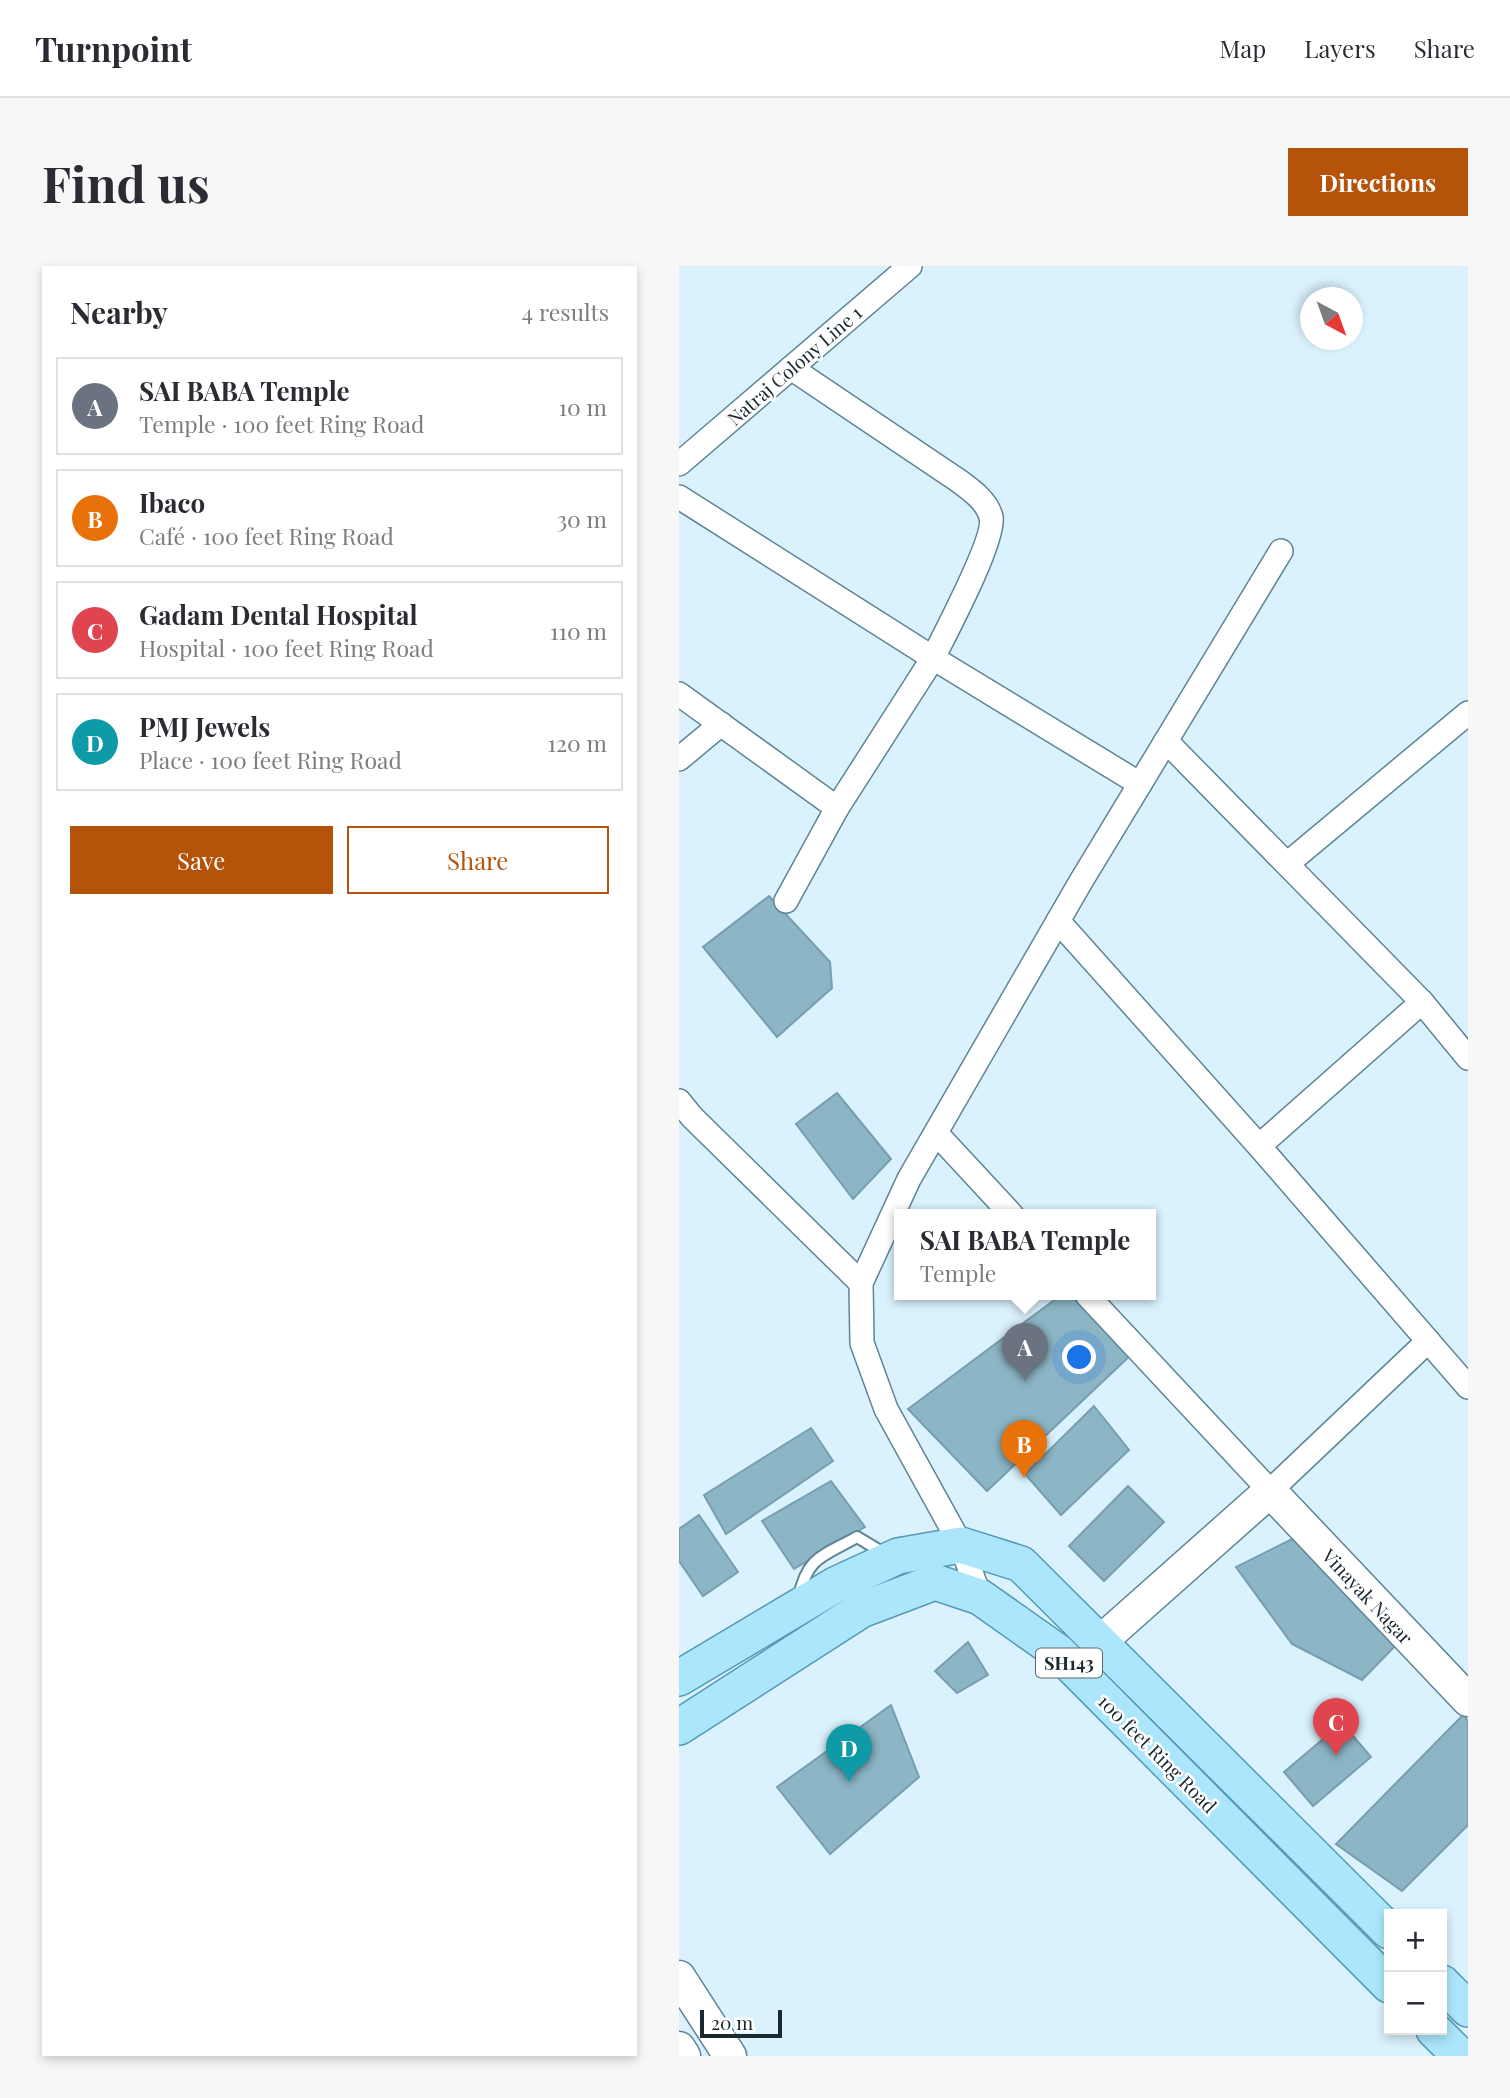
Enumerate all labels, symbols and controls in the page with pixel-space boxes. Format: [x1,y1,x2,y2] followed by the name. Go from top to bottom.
[35,26,192,70] text: Turnpoint
[1220,32,1266,64] text: Map
[1304,32,1376,64] text: Layers
[1414,32,1475,64] text: Share
[1288,148,1468,216] button: Directions
[42,150,210,215] text: Find us
[1300,287,1363,350] north arrow
[70,292,168,332] text: Nearby
[522,296,609,327] text: 4 results
[721,299,867,431] street label: Natraj Colony Line 1
[139,373,350,408] text: SAI BABA Temple
[87,391,103,422] text: A
[559,391,607,422] text: 10 m
[139,408,424,439] text: Temple · 100 feet Ring Road
[139,485,205,520] text: Ibaco
[87,503,103,534] text: B
[557,503,607,534] text: 30 m
[139,520,394,551] text: Café · 100 feet Ring Road
[139,597,417,632] text: Gadam Dental Hospital
[87,615,103,646] text: C
[550,615,607,646] text: 110 m
[139,632,434,663] text: Hospital · 100 feet Ring Road
[139,709,270,744] text: PMJ Jewels
[86,727,104,758] text: D
[548,727,607,758] text: 120 m
[139,744,402,775] text: Place · 100 feet Ring Road
[70,826,333,894] button: Save
[347,826,609,894] button: Share
[894,1209,1156,1300] popup
[920,1222,1130,1257] text: SAI BABA Temple
[920,1257,996,1288] text: Temple
[1002,1323,1048,1381] pin: A
[1062,1340,1096,1374] your location
[1001,1420,1047,1478] pin: B
[1316,1542,1419,1650] street label: Vinayak Nagar
[1036,1648,1102,1678] road number: SH143
[1093,1688,1223,1818] street label: 100 feet Ring Road
[1313,1698,1359,1756] pin: C
[826,1724,872,1782] pin: D
[1384,1909,1447,2035] map controls
[1384,1909,1447,1972] button: +
[1384,1972,1447,2035] button: −
[700,2007,782,2039] scale bar
[711,2009,753,2035] text: 20 m

